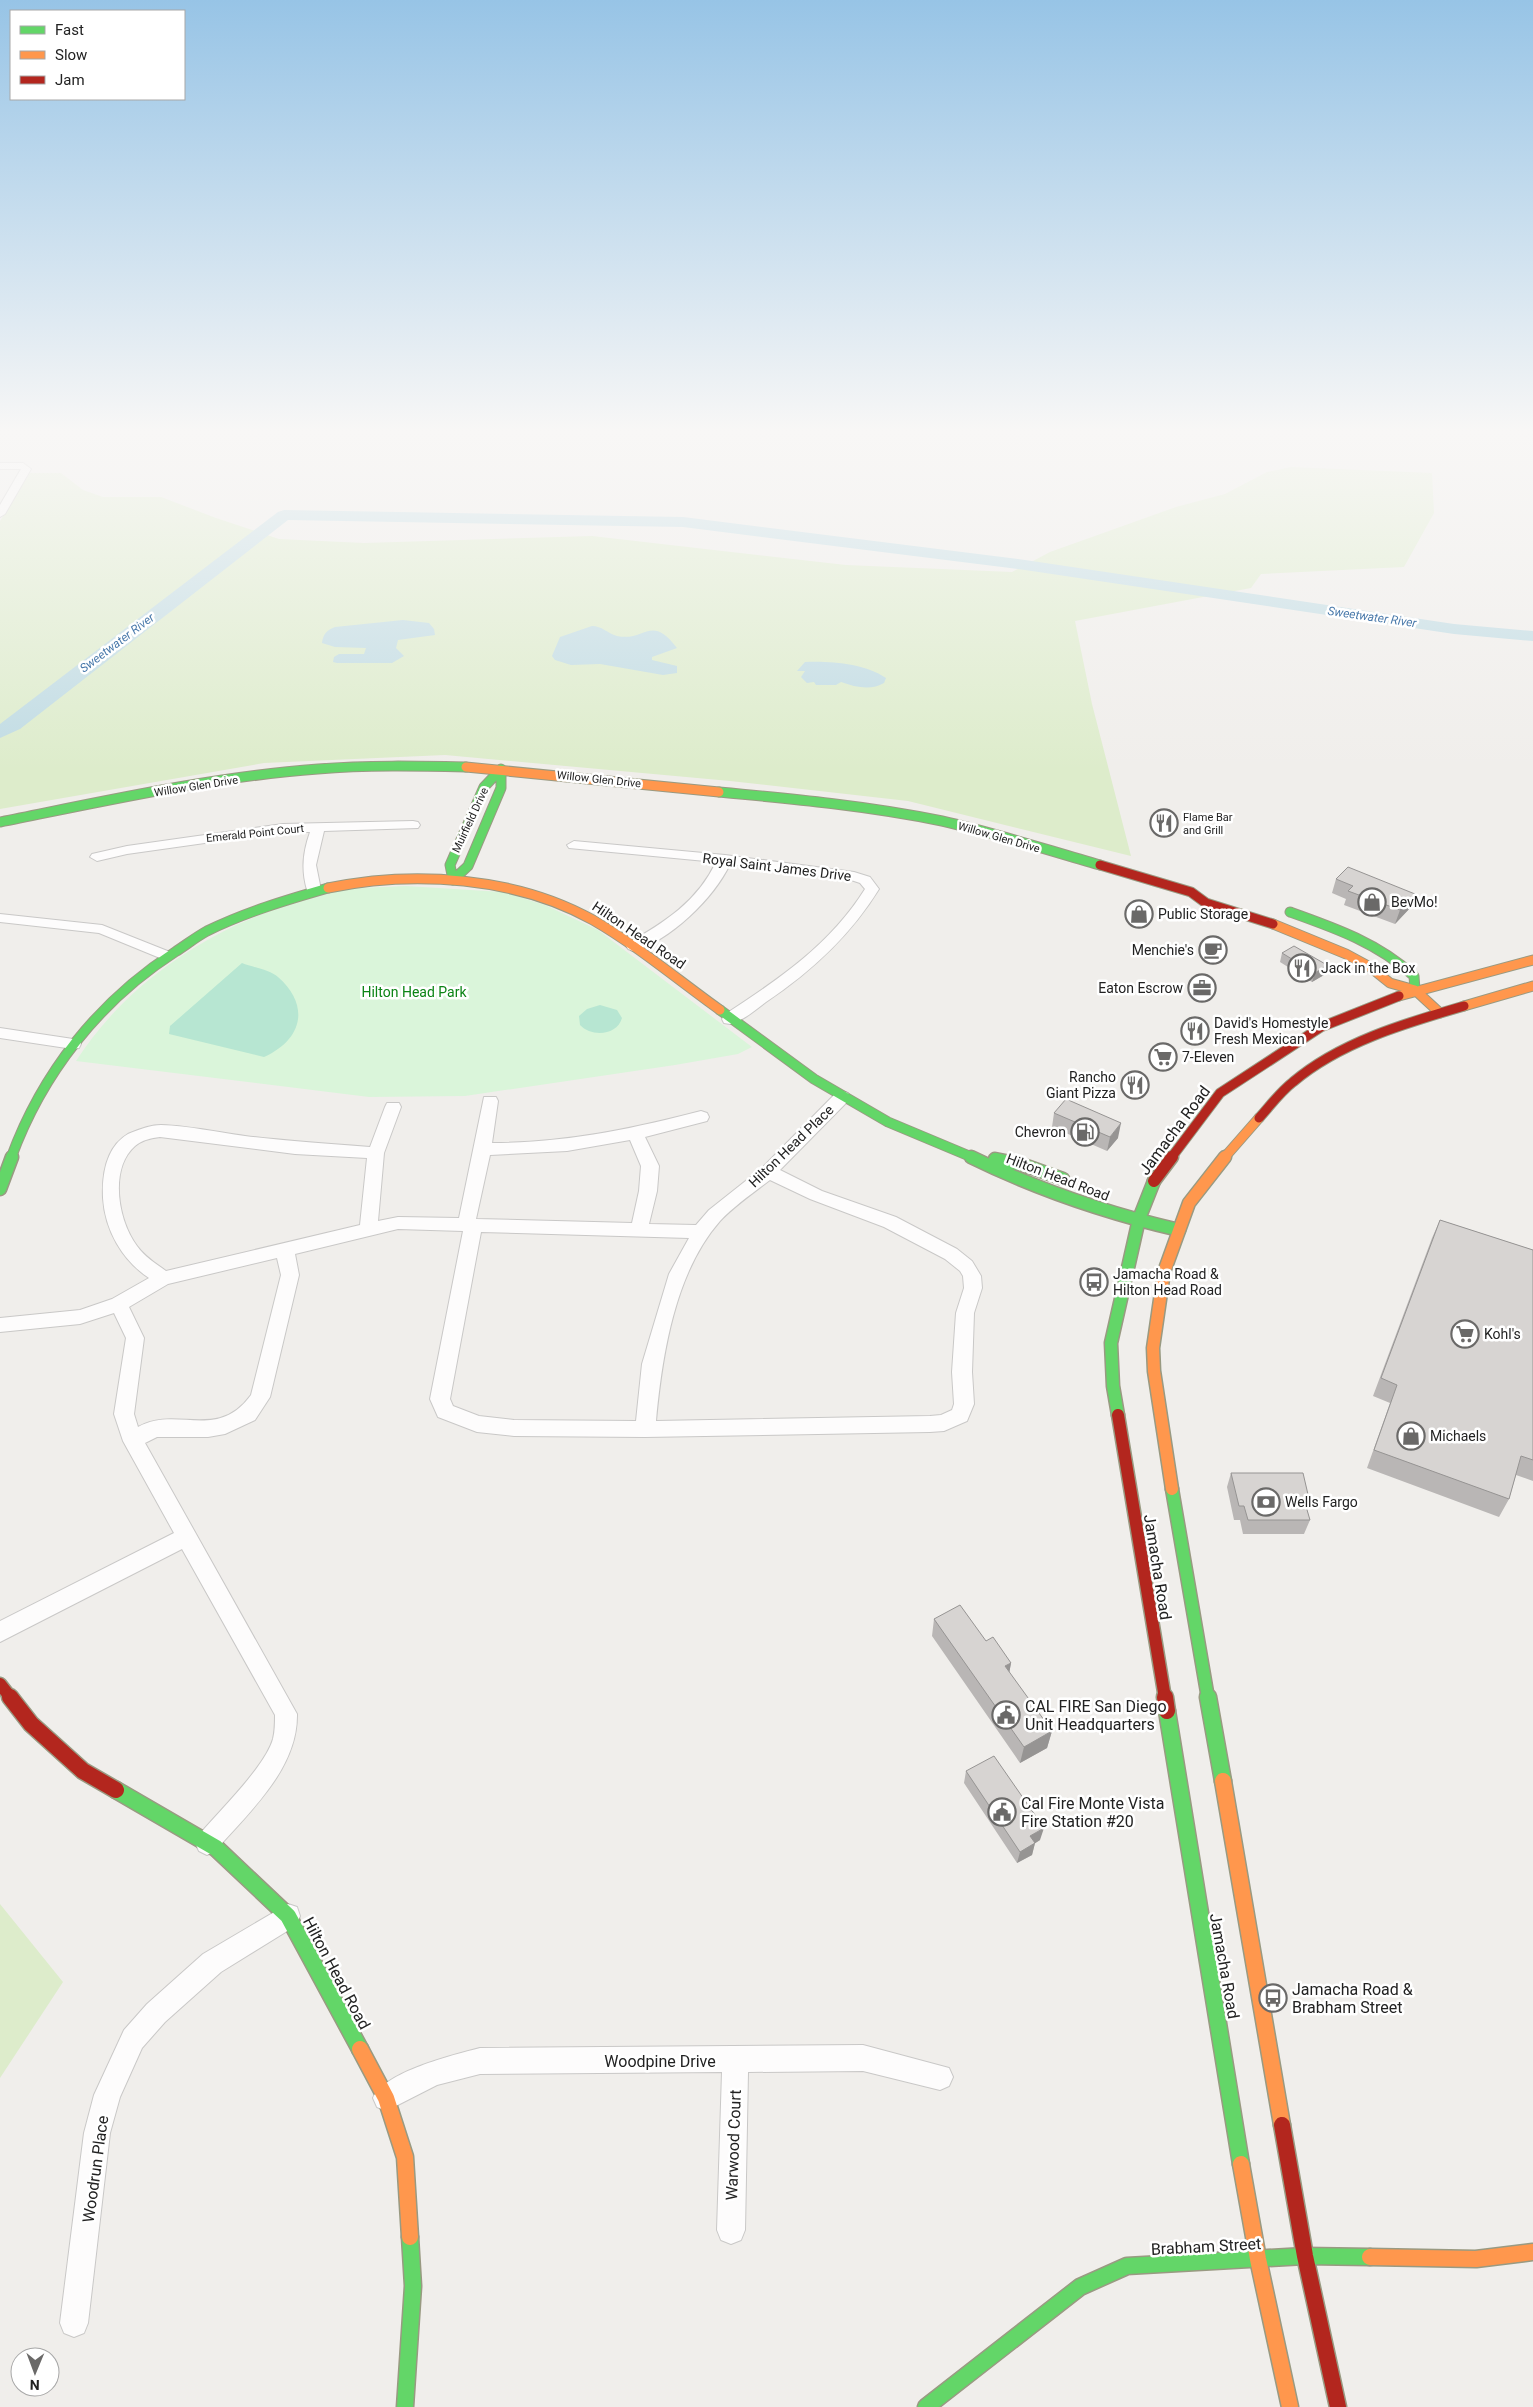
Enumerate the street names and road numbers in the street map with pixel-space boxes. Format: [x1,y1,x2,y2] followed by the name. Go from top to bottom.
[556,769,642,790] street label: Willow Glen Drive
[153,773,239,800] street label: Willow Glen Drive
[450,785,491,855] street label: Muirfield Drive
[956,820,1041,855] street label: Willow Glen Drive
[206,822,305,845] street label: Emerald Point Court
[702,850,852,884] street label: Royal Saint James Drive
[589,898,689,972] street label: Hilton Head Road
[1135,1082,1214,1179] street label: Jamacha Road
[745,1102,837,1190] street label: Hilton Head Place
[1004,1150,1112,1204] street label: Hilton Head Road
[1140,1513,1175,1621] street label: Jamacha Road
[1206,1912,1243,2020] street label: Jamacha Road
[299,1914,374,2033] street label: Hilton Head Road
[604,2052,716,2071] street label: Woodpine Drive
[722,2089,745,2201] street label: Warwood Court
[79,2114,112,2224] street label: Woodrun Place
[1150,2234,1262,2259] street label: Brabham Street

